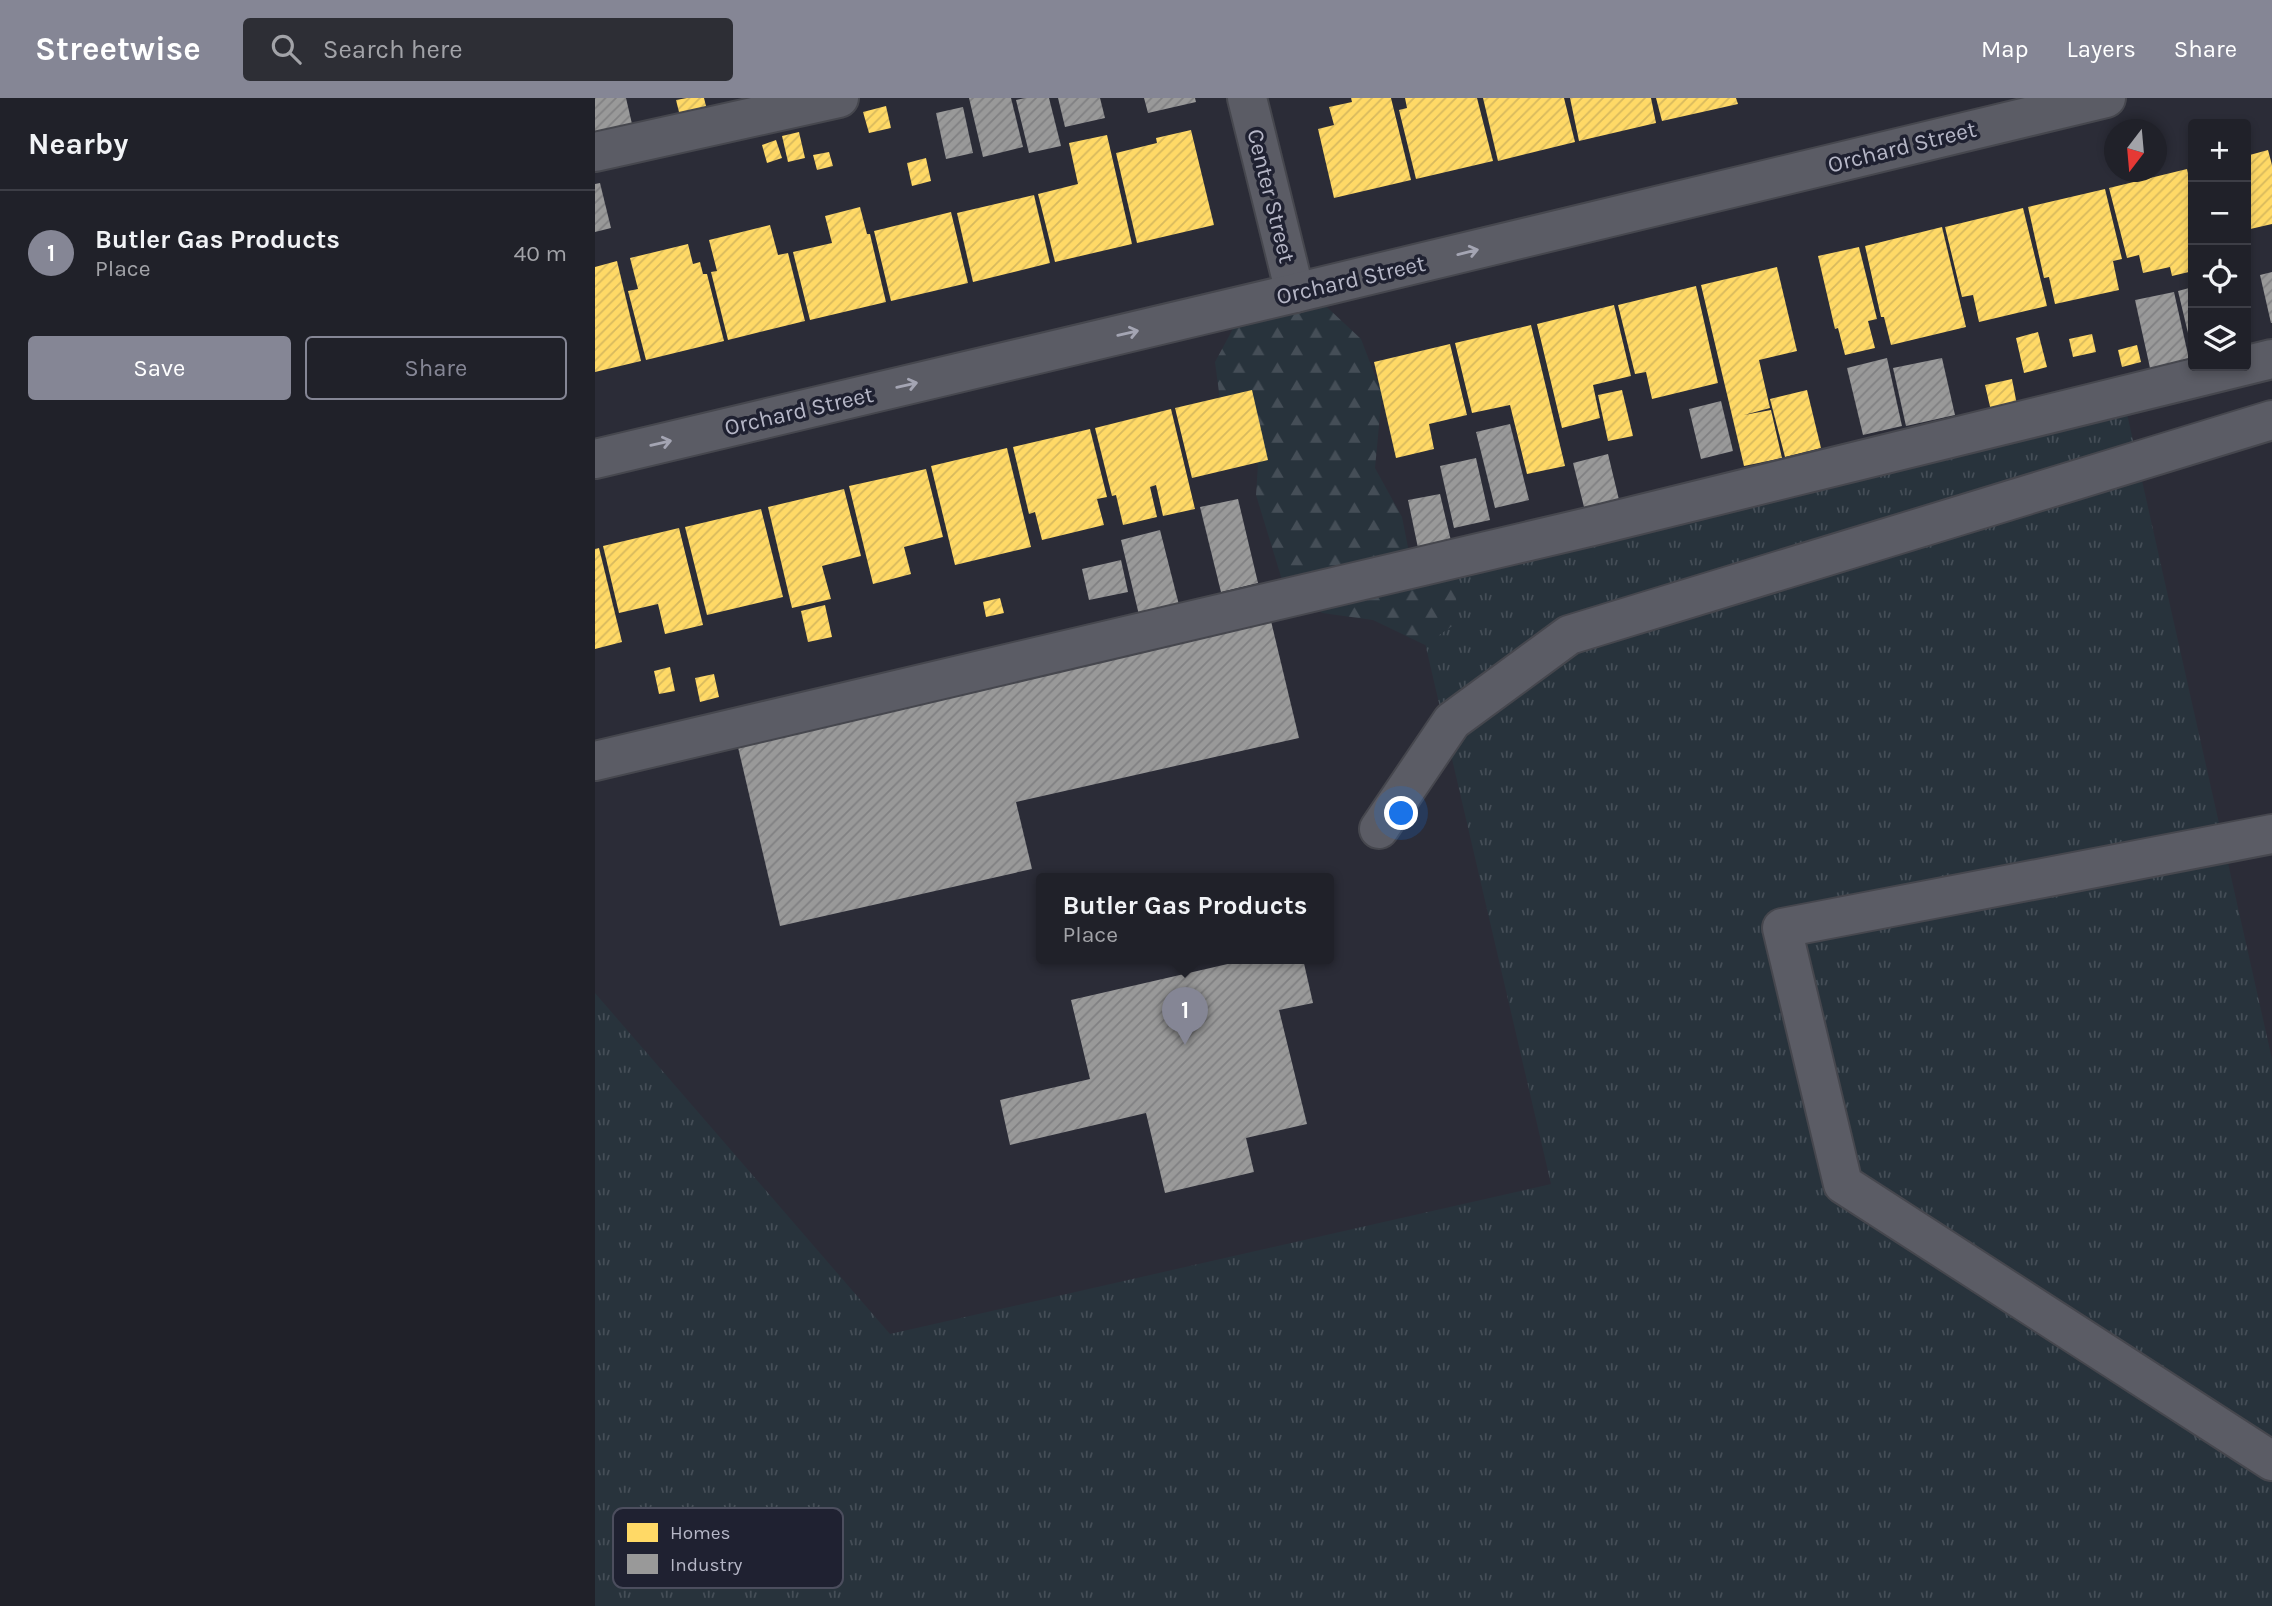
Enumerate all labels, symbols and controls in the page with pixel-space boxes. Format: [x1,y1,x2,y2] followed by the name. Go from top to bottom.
[243,18,733,81] search box
[35,30,201,68] text: Streetwise
[267,30,305,68] icon: search
[323,34,463,65] text: Search here
[1981,35,2029,63] text: Map
[2067,35,2136,63] text: Layers
[2174,35,2237,63] text: Share
[1825,115,1979,178] street label: Orchard Street
[2104,119,2167,182] north arrow
[2188,119,2251,371] map controls
[2188,119,2251,182] button: +
[28,126,128,162] text: Nearby
[1241,126,1301,266] street label: Center Street
[2188,182,2251,245] button: −
[95,224,340,255] text: Butler Gas Products
[47,240,55,267] text: 1
[514,240,567,267] text: 40 m
[1457,245,1479,258] one-way arrow
[2188,245,2251,308] button: locate
[1274,250,1428,310] street label: Orchard Street
[95,255,151,282] text: Place
[2188,308,2251,371] button: layers
[1116,326,1139,339] one-way arrow
[28,336,291,400] button: Save
[305,336,567,400] button: Share
[895,378,918,391] one-way arrow
[722,381,876,441] street label: Orchard Street
[649,436,672,449] one-way arrow
[1384,796,1418,830] your location
[1036,873,1334,964] popup
[1062,890,1308,921] text: Butler Gas Products
[1062,921,1118,948] text: Place
[1162,987,1208,1045] pin: 1
[613,1508,843,1588] legend
[670,1522,731,1544] text: Homes
[670,1554,743,1576] text: Industry

